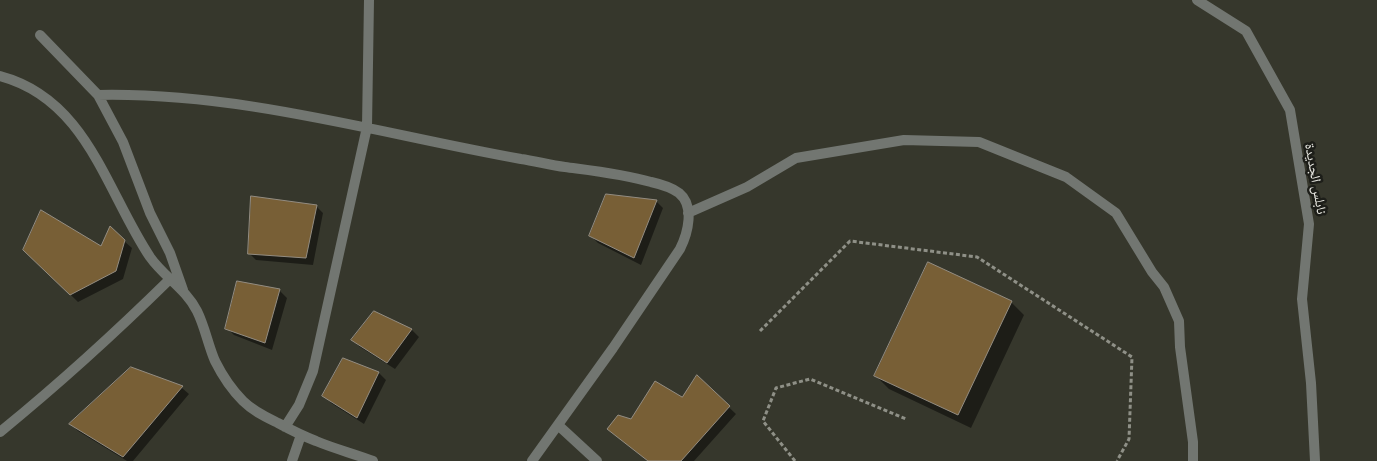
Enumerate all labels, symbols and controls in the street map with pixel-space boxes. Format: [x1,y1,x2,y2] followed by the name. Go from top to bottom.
[1300,142,1330,216] street label: نابلس الجديدة

